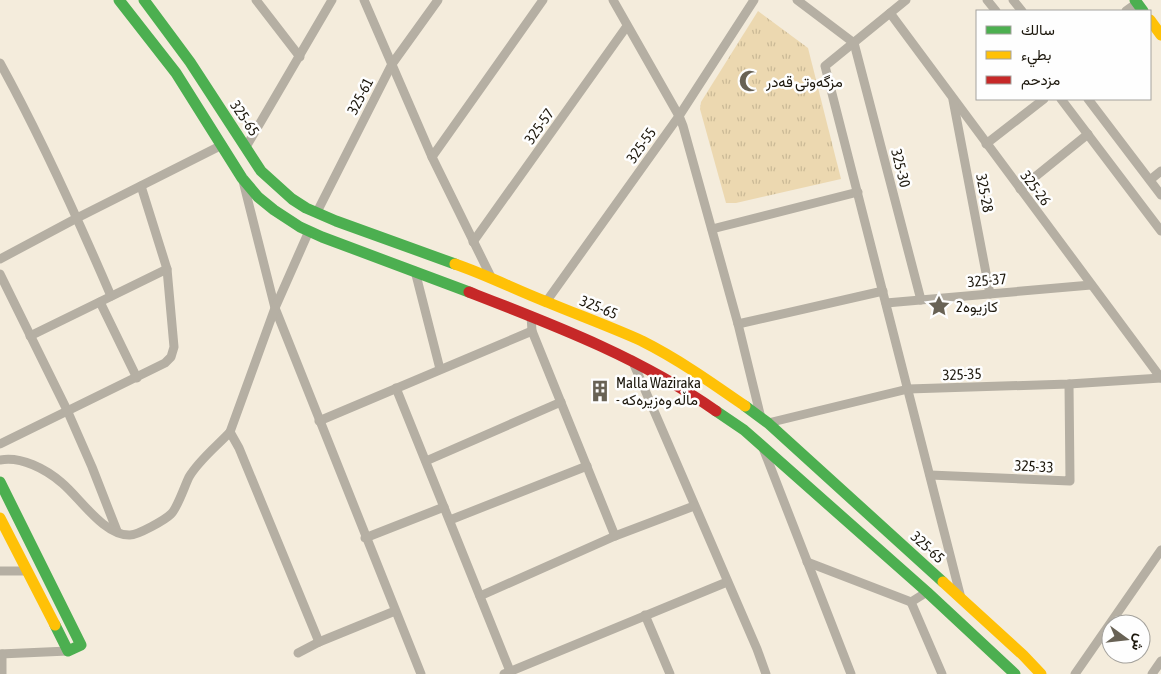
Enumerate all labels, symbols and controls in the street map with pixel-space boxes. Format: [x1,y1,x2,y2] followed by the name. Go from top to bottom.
[976,10,1151,100] legend
[1021,21,1055,38] text: سالك
[1021,46,1051,68] text: بطيء
[737,68,763,94] mosque icon: مزگەوتی قەدر
[1021,71,1060,90] text: مزدحم
[765,73,843,92] place label: مزگەوتی قەدر
[344,75,376,117] street label: 325-61
[227,97,263,139] street label: 325-65
[521,105,557,147] street label: 325-57
[623,124,659,166] street label: 325-55
[888,147,914,189] street label: 325-30
[1017,167,1055,209] street label: 325-26
[973,172,997,214] street label: 325-28
[967,270,1007,290] street label: 325-37
[578,292,620,322] street label: 325-65
[926,293,952,319] place icon: كازيوه2
[956,298,998,316] place label: كازيوه2
[942,365,982,383] street label: 325-35
[616,374,701,409] place label: Malla Waziraka - ماڵە وەزیرەکە
[587,378,613,404] building icon: Malla Waziraka - ماڵە وەزیرەکە
[1014,456,1054,476] street label: 325-33
[908,528,948,566] street label: 325-65
[1101,614,1151,664] north arrow
[1128,632,1148,653] text: ش

